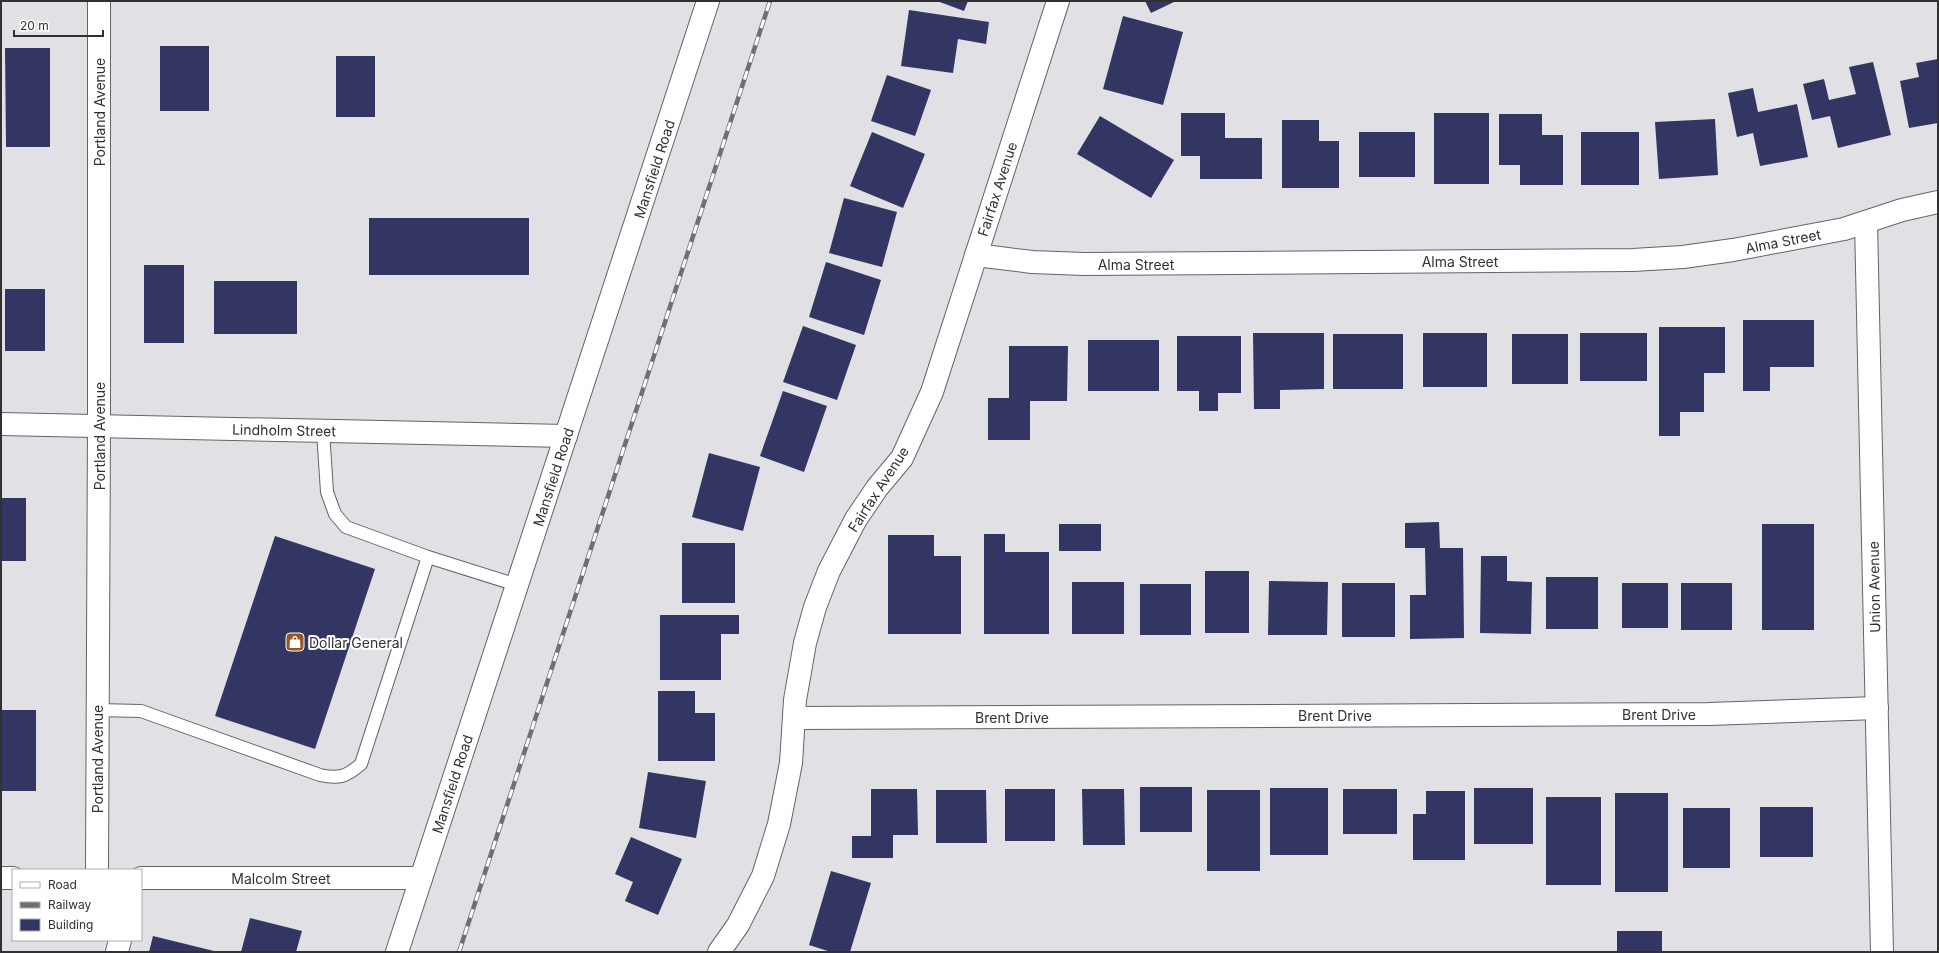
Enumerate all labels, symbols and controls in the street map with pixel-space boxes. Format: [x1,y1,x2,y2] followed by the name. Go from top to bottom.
[14,12,103,38] scale bar
[20,18,49,33] text: 20 m
[91,58,108,166] street label: Portland Avenue
[630,118,678,220] street label: Mansfield Road
[974,140,1020,238] street label: Fairfax Avenue
[1744,225,1823,257] street label: Alma Street
[1422,253,1499,270] street label: Alma Street
[1098,256,1175,273] street label: Alma Street
[91,382,108,490] street label: Portland Avenue
[232,421,337,439] street label: Lindholm Street
[529,426,577,528] street label: Mansfield Road
[844,443,912,535] street label: Fairfax Avenue
[1865,541,1883,633] street label: Union Avenue
[284,631,306,653] shop icon: Dollar General
[309,634,403,651] place label: Dollar General
[89,705,106,813] street label: Portland Avenue
[1622,706,1696,723] street label: Brent Drive
[1298,707,1372,724] street label: Brent Drive
[975,709,1049,726] street label: Brent Drive
[428,733,476,835] street label: Mansfield Road
[12,869,142,941] legend
[231,870,331,887] street label: Malcolm Street
[48,877,77,892] text: Road
[48,897,92,912] text: Railway
[48,917,93,932] text: Building

